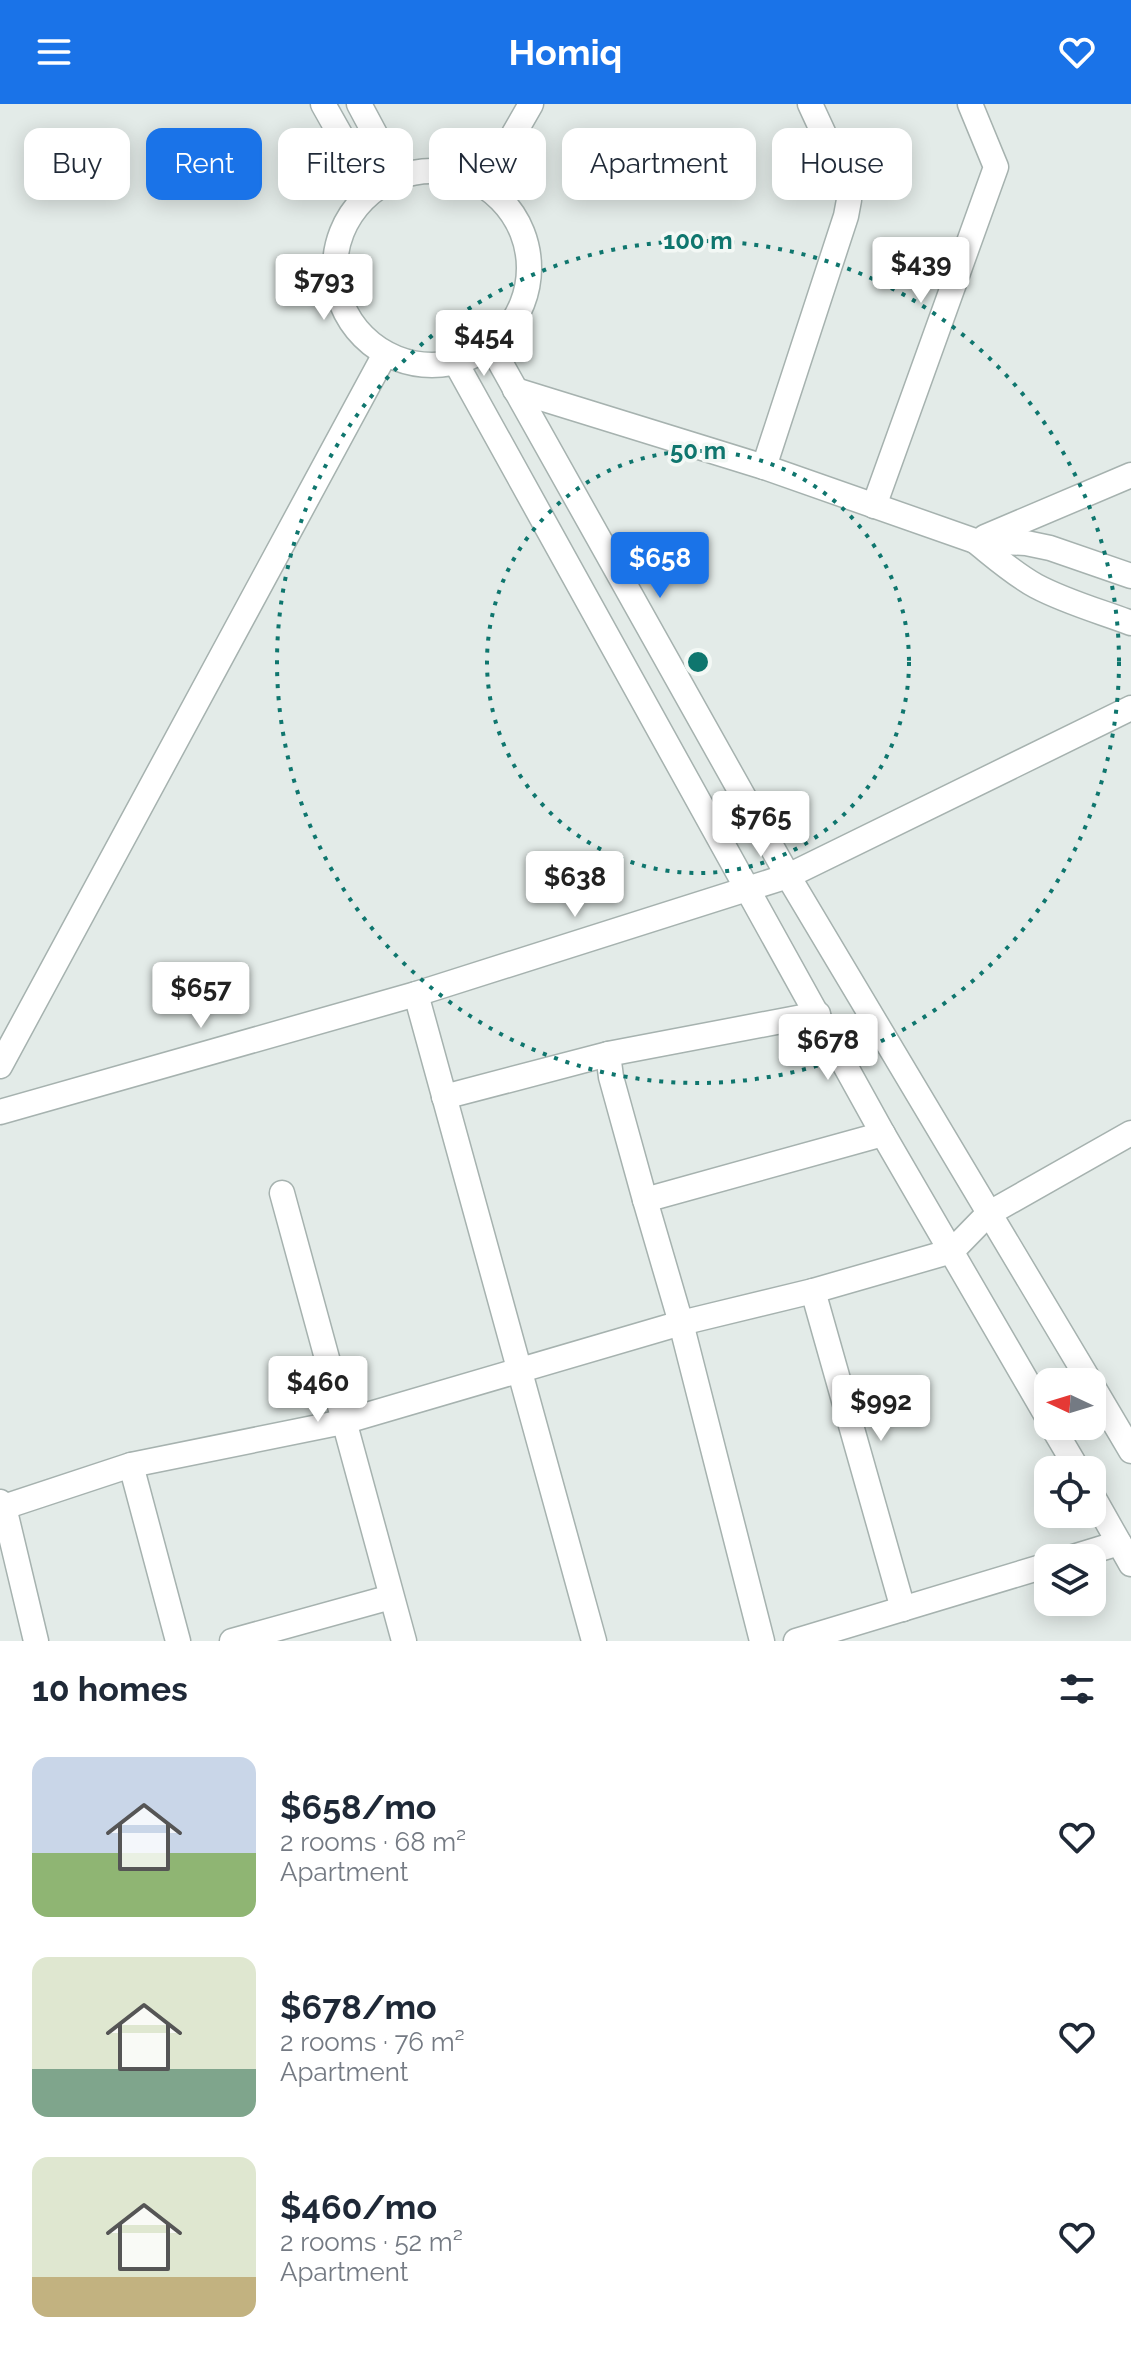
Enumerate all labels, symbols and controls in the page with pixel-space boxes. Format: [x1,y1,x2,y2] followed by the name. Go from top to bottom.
[32,30,76,74] icon: menu
[1055,30,1099,74] icon: heart
[509,31,622,73] text: Homiq
[24,128,130,200] chip: Buy
[146,128,262,200] chip: Rent
[278,128,413,200] chip: Filters
[429,128,546,200] chip: New
[562,128,756,200] chip: Apartment
[772,128,912,200] chip: House
[663,226,733,255] text: 100 m
[874,237,968,305] pin: $439
[890,248,952,278] text: $439
[277,254,371,322] pin: $793
[294,265,354,295] text: $793
[437,310,531,378] pin: $454
[454,321,514,351] text: $454
[670,436,726,465] text: 50 m
[613,532,707,600] pin: $658
[629,543,691,573] text: $658
[684,648,712,676] centre of rings
[714,791,808,859] pin: $765
[730,802,792,832] text: $765
[528,851,622,919] pin: $638
[544,862,606,892] text: $638
[154,962,248,1030] pin: $657
[170,973,232,1003] text: $657
[781,1014,875,1082] pin: $678
[797,1025,859,1055] text: $678
[271,1356,365,1424] pin: $460
[286,1367,350,1397] text: $460
[1034,1368,1106,1440] north arrow
[1034,1368,1106,1616] map controls
[834,1375,928,1443] pin: $992
[850,1386,912,1416] text: $992
[1034,1456,1106,1528] button: locate
[1034,1544,1106,1616] button: layers
[1055,1667,1099,1711] icon: filters
[32,1669,188,1709] text: 10 homes
[280,1787,436,1827] text: $658/mo
[96,1789,192,1885] icon: home
[1055,1815,1099,1859] icon: heart
[280,1827,466,1857] text: 2 rooms · 68 m²
[280,1857,409,1887] text: Apartment
[280,1987,437,2027] text: $678/mo
[96,1989,192,2085] icon: home
[1055,2015,1099,2059] icon: heart
[280,2027,465,2057] text: 2 rooms · 76 m²
[280,2057,409,2087] text: Apartment
[280,2187,437,2227] text: $460/mo
[96,2189,192,2285] icon: home
[1055,2215,1099,2259] icon: heart
[280,2227,463,2257] text: 2 rooms · 52 m²
[280,2257,409,2287] text: Apartment

